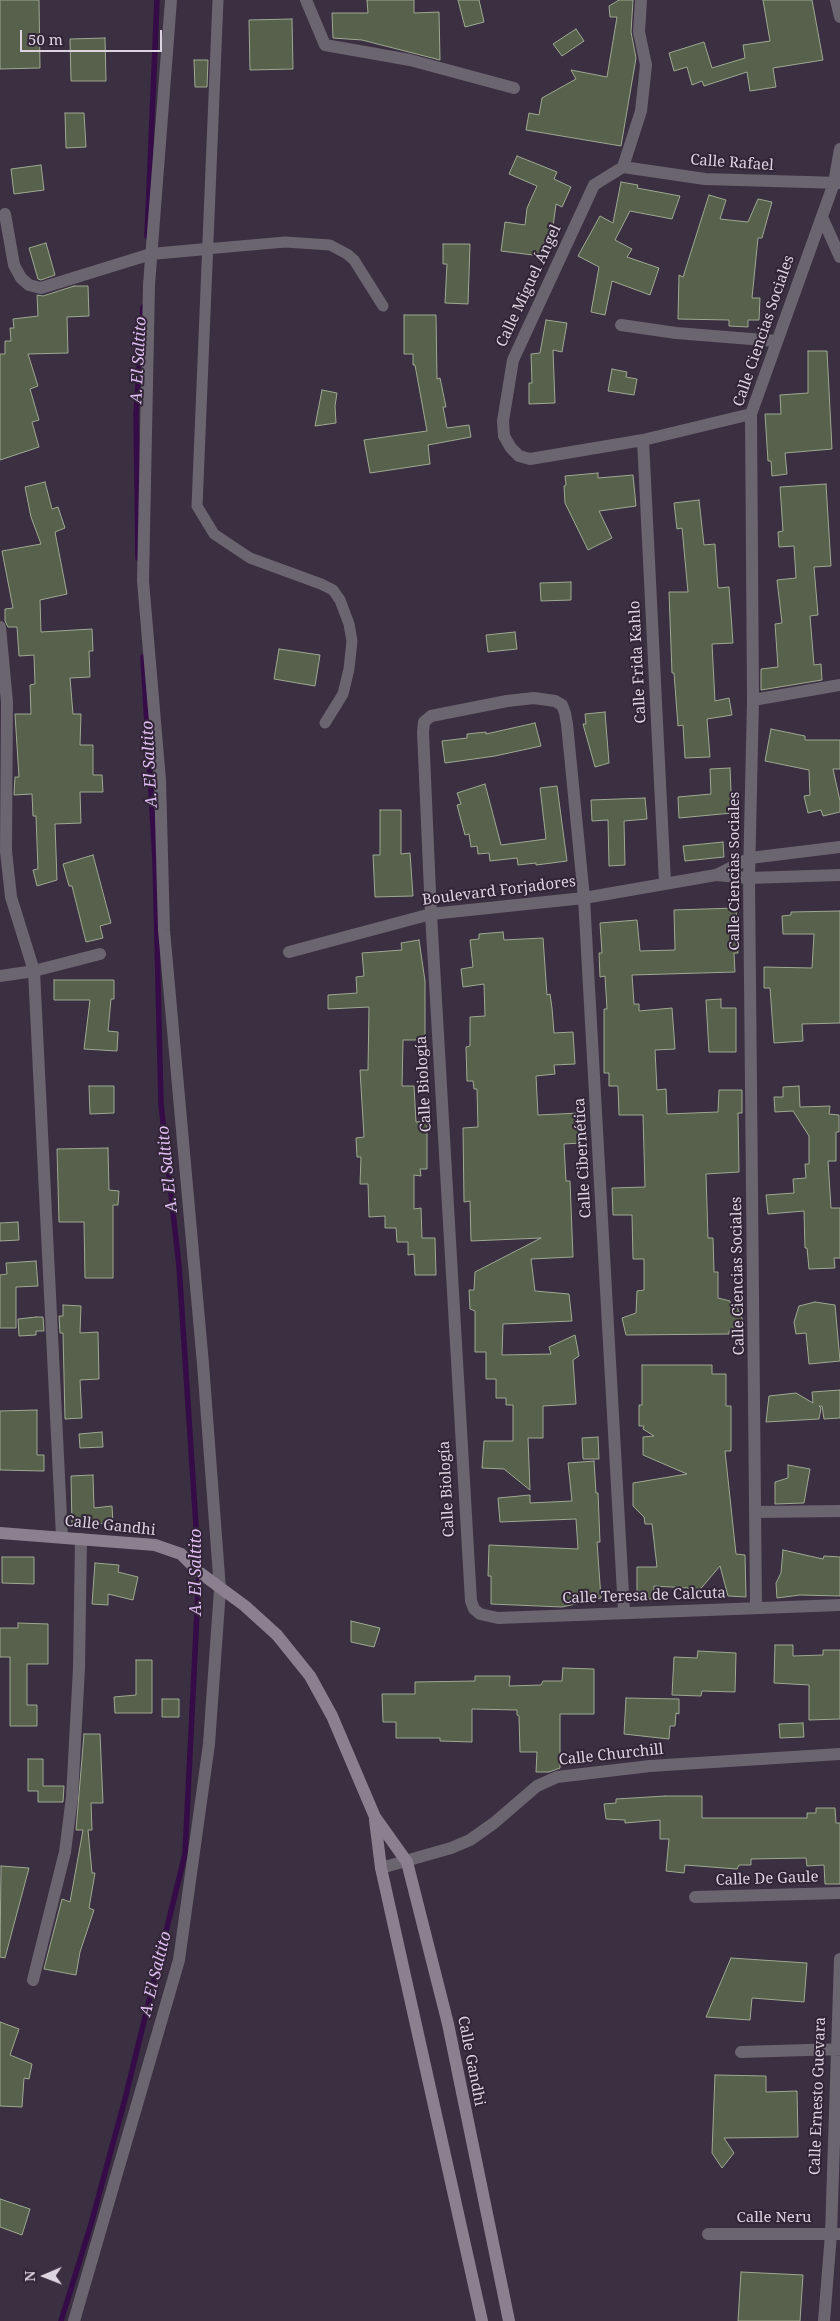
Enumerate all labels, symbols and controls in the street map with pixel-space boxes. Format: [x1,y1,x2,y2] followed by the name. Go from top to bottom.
[22,20,165,52] scale bar
[28,29,63,49] text: 50 m
[690,151,774,175] street label: Calle Rafael
[493,222,565,350] street label: Calle Miguel Ángel
[730,253,798,409] street label: Calle Ciencias Sociales
[127,316,151,404] water label: A. El Saltito
[626,600,650,724] street label: Calle Frida Kahlo
[138,720,162,808] water label: A. El Saltito
[726,792,744,950] street label: Calle Ciencias Sociales
[421,873,577,909] street label: Boulevard Forjadores
[412,1035,436,1133] street label: Calle Biología
[571,1097,595,1219] street label: Calle Cibernética
[154,1125,182,1213] water label: A. El Saltito
[728,1196,748,1356] street label: Calle Ciencias Sociales
[435,1440,459,1538] street label: Calle Biología
[64,1512,156,1540] street label: Calle Gandhi
[186,1528,206,1616] water label: A. El Saltito
[562,1584,726,1608] street label: Calle Teresa de Calcuta
[558,1741,664,1769] street label: Calle Churchill
[715,1868,819,1890] street label: Calle De Gaule
[136,1929,176,2019] water label: A. El Saltito
[453,2014,489,2108] street label: Calle Gandhi
[806,2017,830,2175] street label: Calle Ernesto Guevara
[737,2209,811,2227] street label: Calle Neru
[20,2251,70,2301] north arrow
[20,2271,39,2282] text: N

